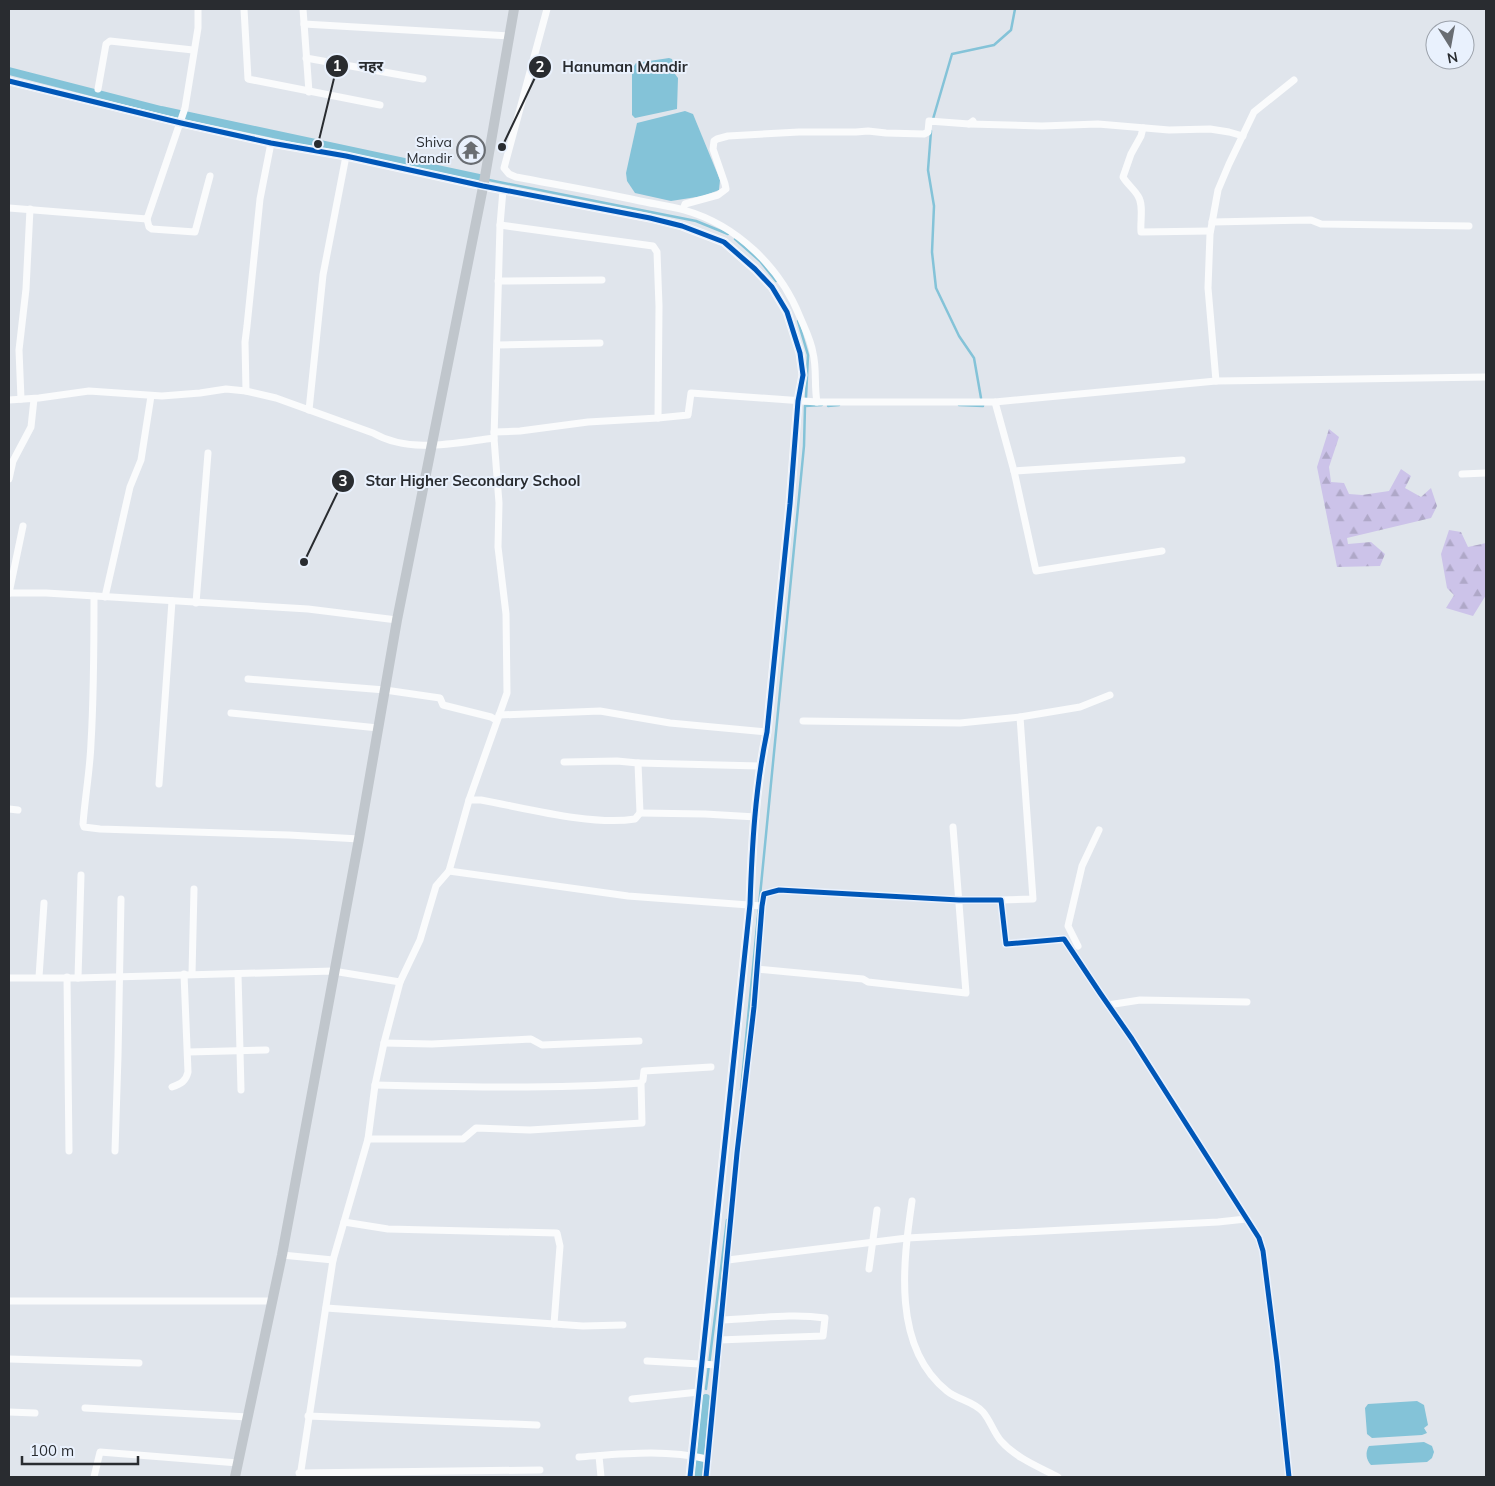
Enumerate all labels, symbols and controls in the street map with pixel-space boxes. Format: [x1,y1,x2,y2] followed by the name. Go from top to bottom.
[1425,20,1475,70] north arrow
[1446,48,1459,68] text: N
[324,51,393,81] callout: नहर
[528,52,698,82] callout: Hanuman Mandir
[332,56,342,75] text: 1
[359,56,384,75] text: नहर
[535,57,545,76] text: 2
[562,57,688,76] text: Hanuman Mandir
[407,133,453,167] place label: Shiva Mandir
[456,135,486,165] temple icon: Shiva Mandir
[331,466,591,496] callout: Star Higher Secondary School
[338,471,348,490] text: 3
[365,471,581,490] text: Star Higher Secondary School
[22,1434,139,1466] scale bar
[30,1441,74,1460] text: 100 m

